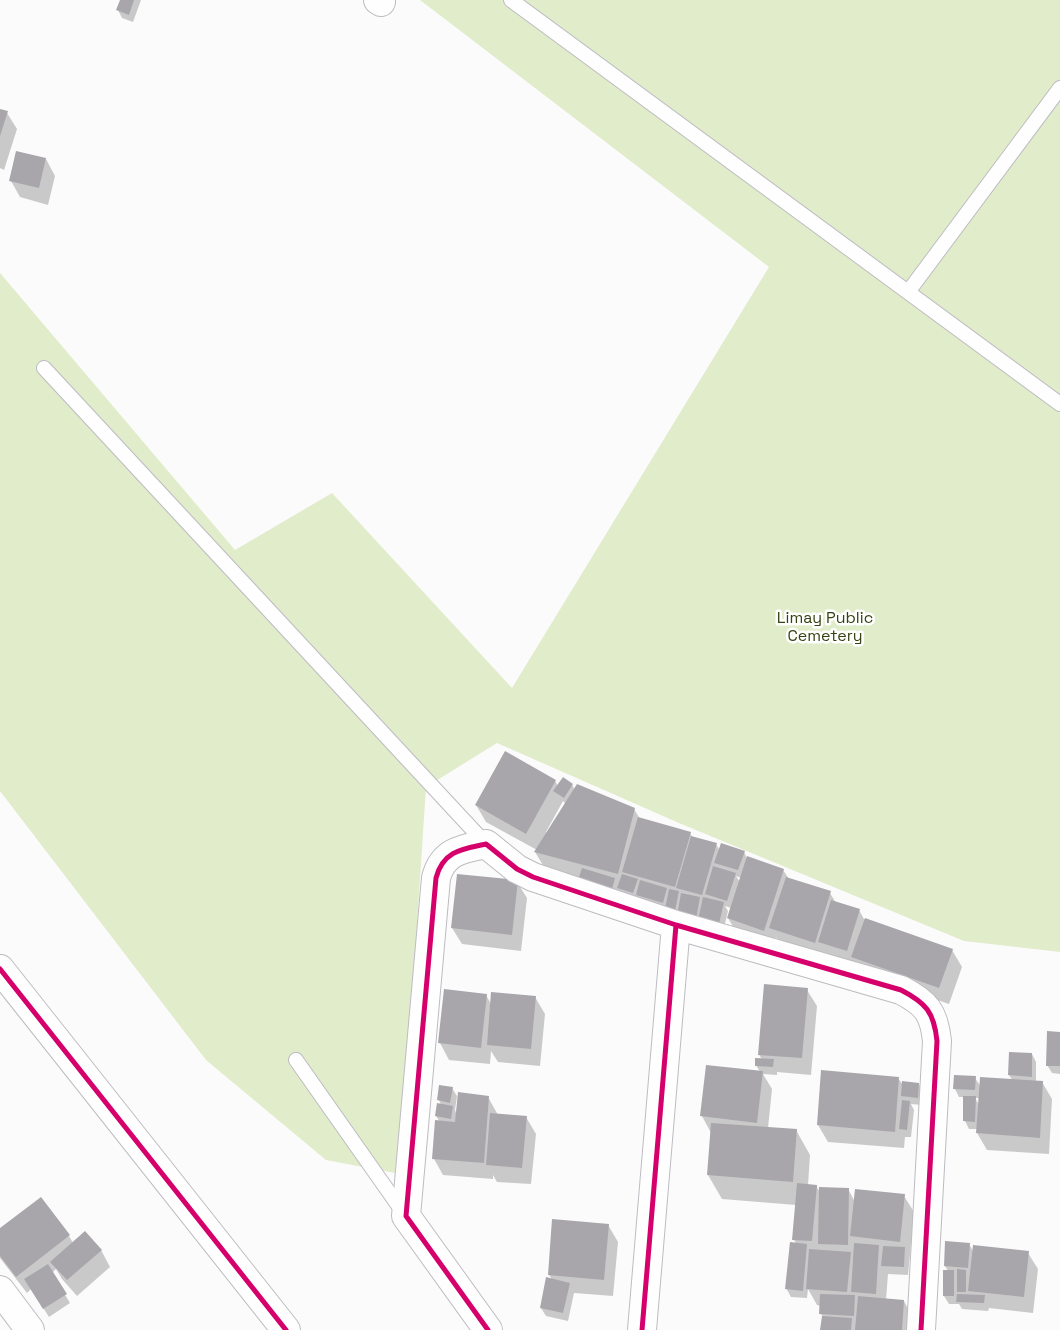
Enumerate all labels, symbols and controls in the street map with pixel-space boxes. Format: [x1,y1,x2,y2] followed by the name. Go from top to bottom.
[777,609,873,647] park label: Limay Public Cemetery

